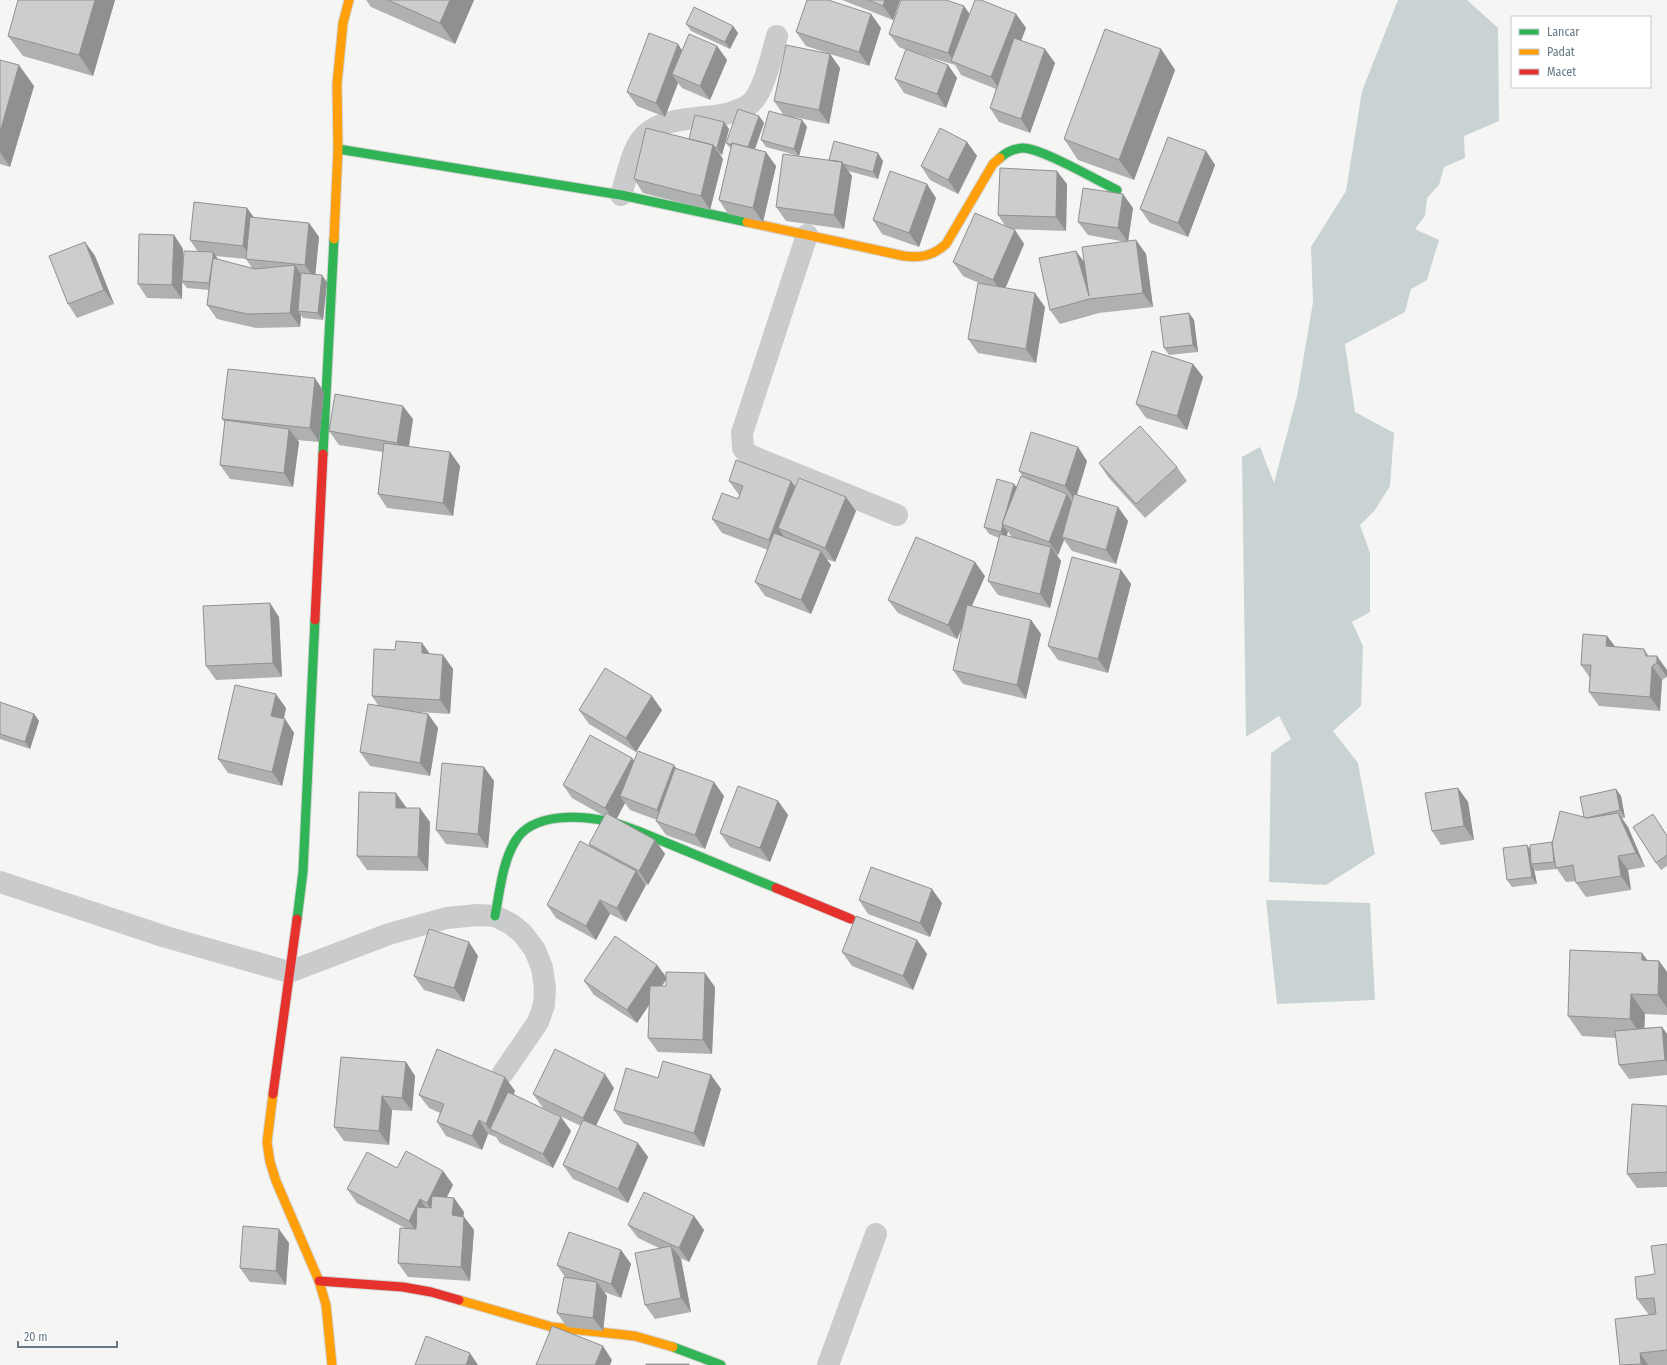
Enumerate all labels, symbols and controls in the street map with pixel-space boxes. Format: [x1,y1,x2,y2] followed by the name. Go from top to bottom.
[1511,16,1651,88] legend
[1547,25,1580,39] text: Lancar
[1547,45,1575,59] text: Padat
[1547,65,1576,79] text: Macet
[18,1323,117,1349] scale bar
[24,1330,48,1344] text: 20 m

